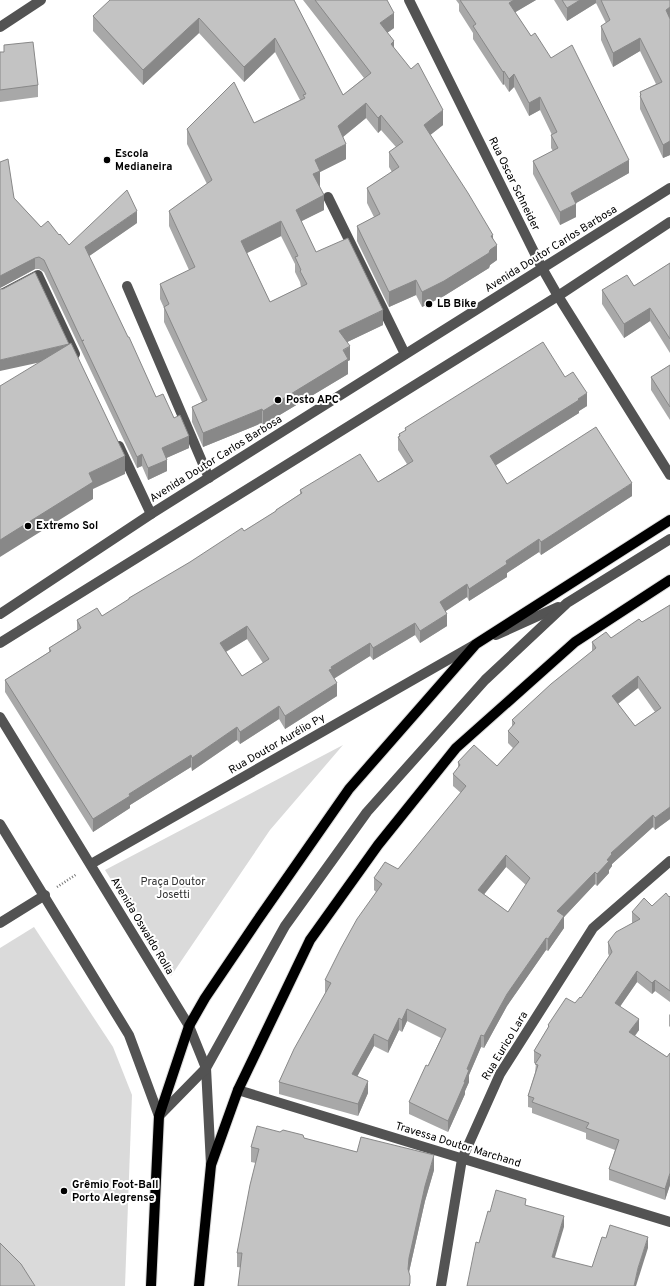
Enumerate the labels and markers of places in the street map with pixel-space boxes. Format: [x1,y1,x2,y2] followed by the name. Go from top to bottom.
[115,147,172,174] place label: Escola Medianeira
[102,155,112,165] marker: Escola Medianeira
[437,297,476,311] place label: LB Bike
[424,299,434,309] marker: LB Bike
[286,393,339,407] place label: Posto APC
[273,395,283,405] marker: Posto APC
[36,519,98,533] place label: Extremo Sol
[23,521,33,531] marker: Extremo Sol
[72,1178,158,1205] place label: Grêmio Foot-Ball Porto Alegrense
[59,1186,69,1196] marker: Grêmio Foot-Ball Porto Alegrense

